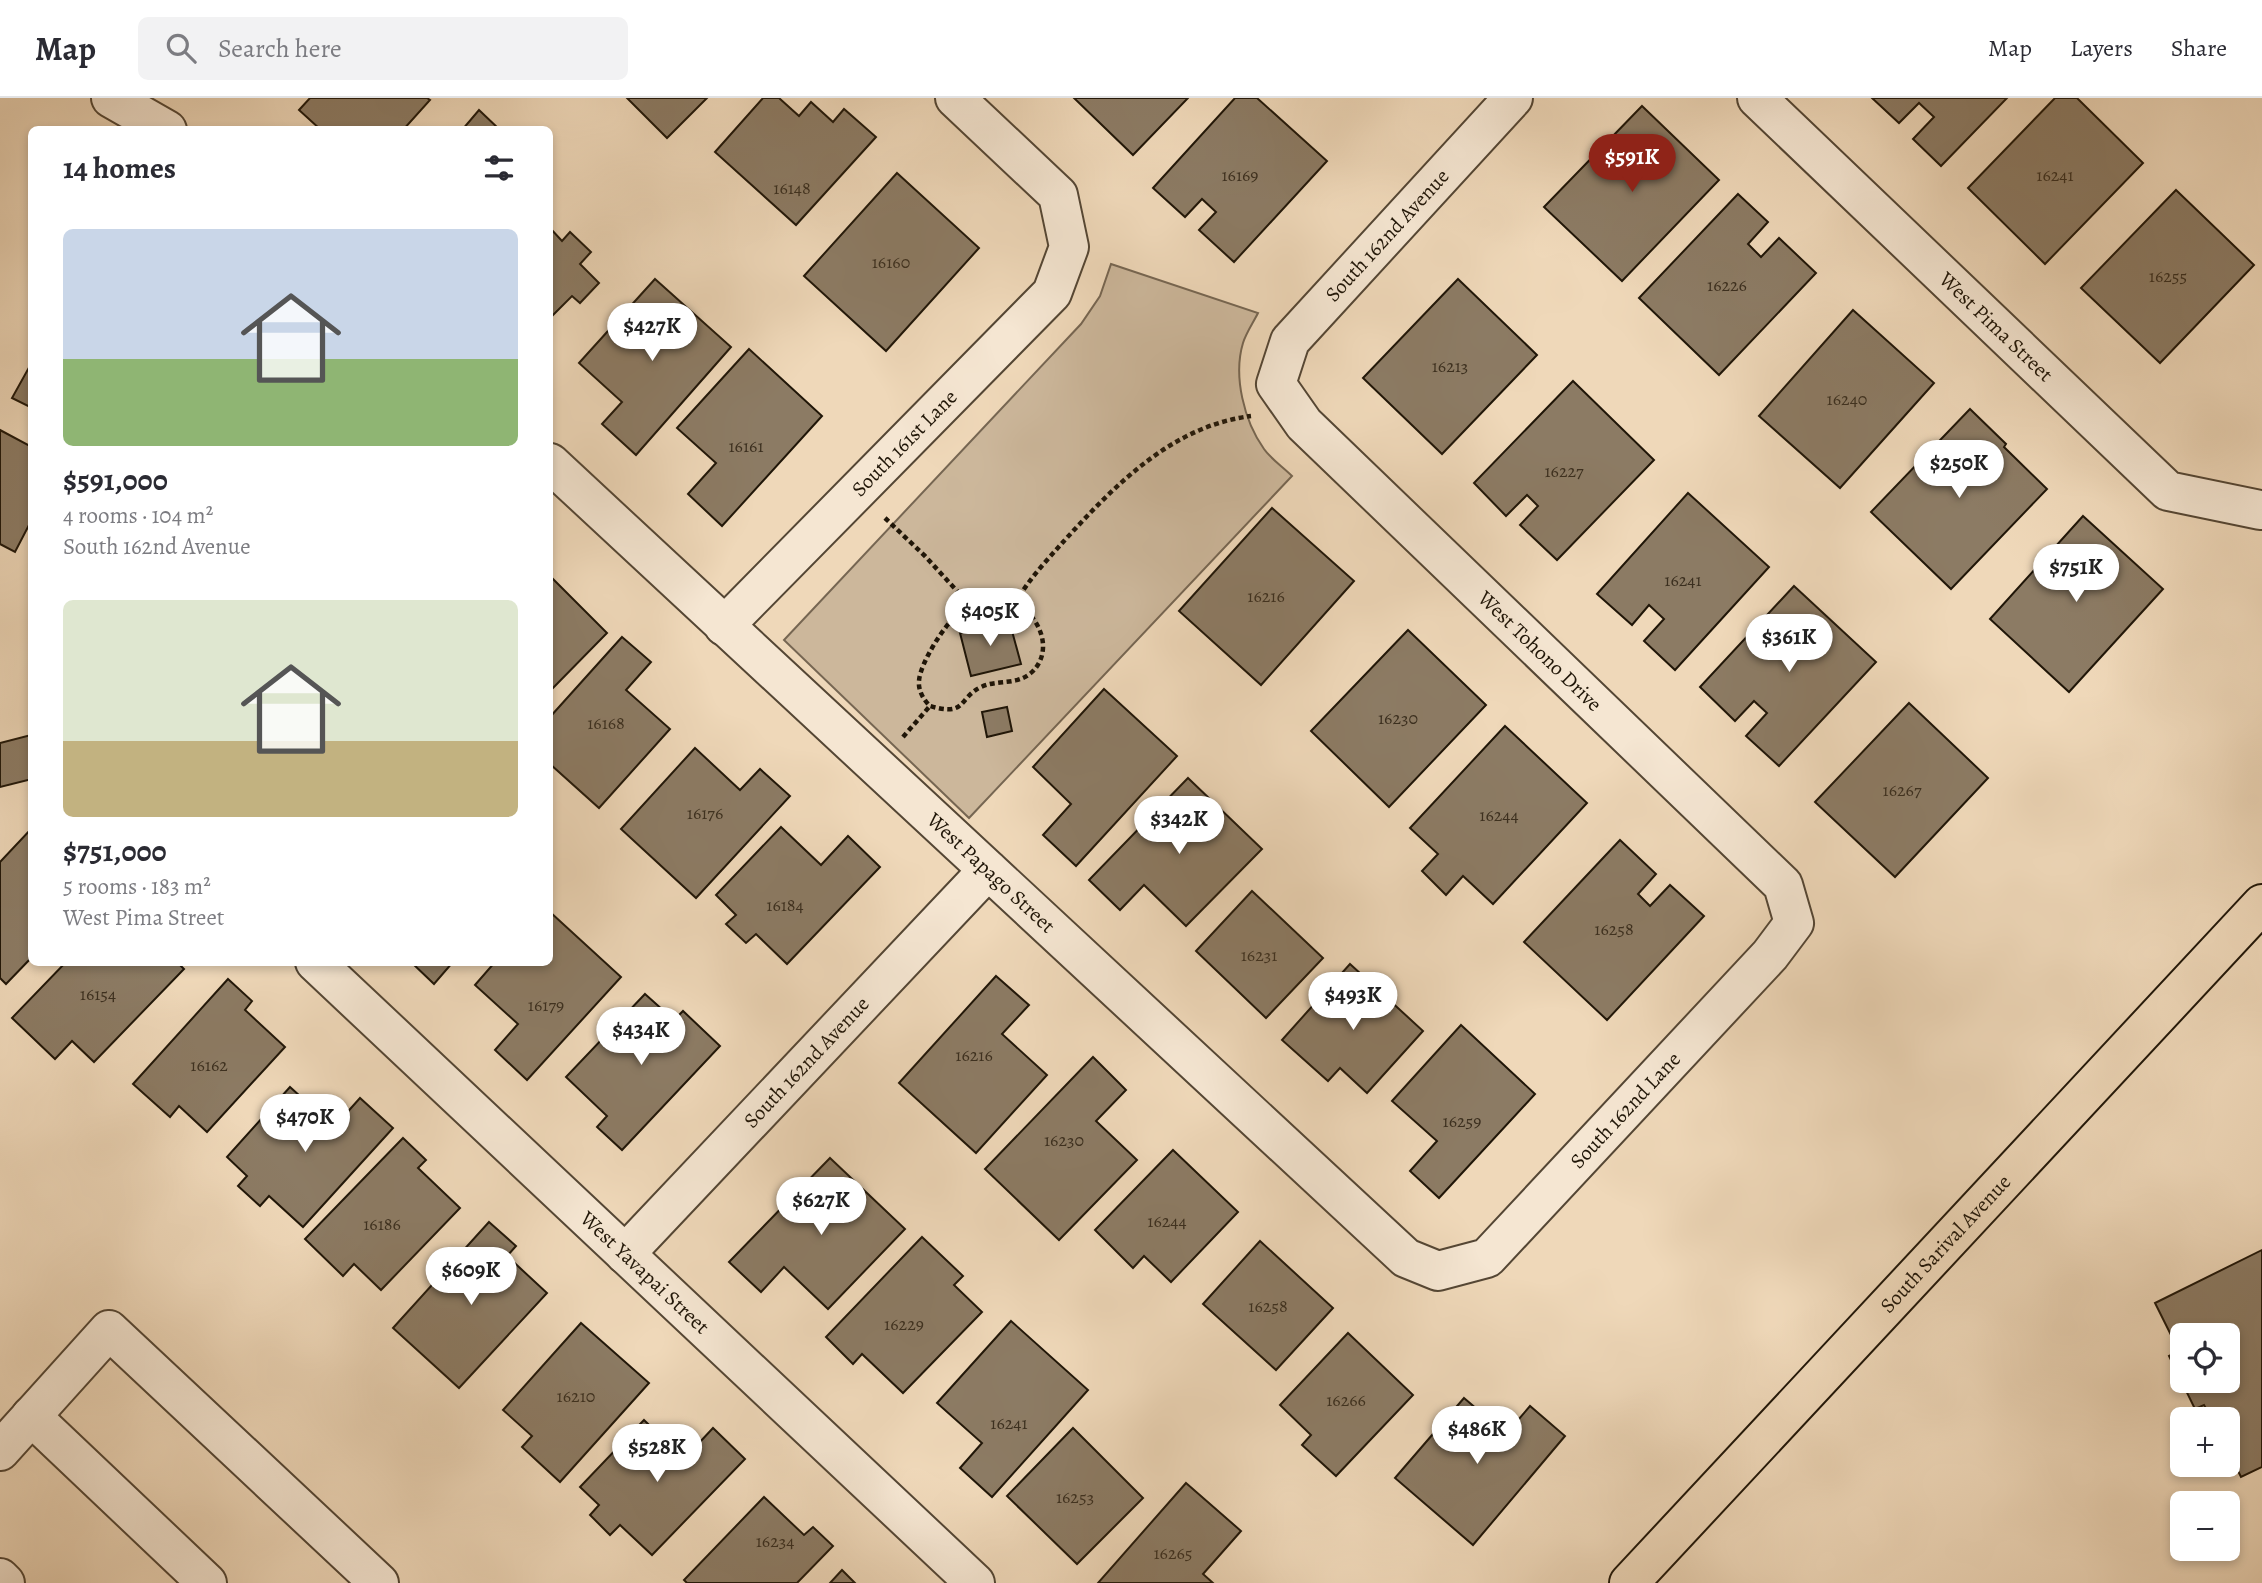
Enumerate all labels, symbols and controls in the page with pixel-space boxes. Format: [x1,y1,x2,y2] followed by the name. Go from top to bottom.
[138,17,628,80] search box
[35,26,96,71] text: Map
[162,29,200,67] icon: search
[218,31,342,66] text: Search here
[1988,32,2032,64] text: Map
[2070,32,2133,64] text: Layers
[2171,32,2227,64] text: Share
[1583,134,1681,194] pin: $591K
[1605,141,1659,172] text: $591K
[63,148,176,188] text: 14 homes
[480,149,518,187] icon: filters
[1221,163,1259,187] house number: 16169
[1319,163,1455,308] street label: South 162nd Avenue
[2036,163,2074,187] house number: 16241
[773,176,811,200] house number: 16148
[872,250,910,274] house number: 16160
[2149,264,2187,288] house number: 16255
[1933,265,2059,388] street label: West Pima Street
[1707,273,1747,297] house number: 16226
[228,275,354,401] icon: home
[603,303,701,363] pin: $427K
[623,310,681,341] text: $427K
[1432,354,1468,378] house number: 16213
[845,383,963,503] street label: South 161st Lane
[1827,387,1867,411] house number: 16240
[728,434,764,458] house number: 16161
[1910,440,2008,500] pin: $250K
[1930,447,1988,478] text: $250K
[1544,459,1584,483] house number: 16227
[63,460,168,500] text: $591,000
[63,500,213,531] text: 4 rooms · 104 m²
[63,531,250,562] text: South 162nd Avenue
[2027,545,2125,604] pin: $751K
[2049,551,2103,582] text: $751K
[1664,568,1702,592] house number: 16241
[1247,584,1285,608] house number: 16216
[1471,584,1608,718] street label: West Tohono Drive
[941,588,1039,648] pin: $405K
[961,595,1019,626] text: $405K
[1740,614,1838,674] pin: $361K
[1762,621,1816,652] text: $361K
[228,646,354,772] icon: home
[1378,706,1418,730] house number: 16230
[587,711,625,735] house number: 16168
[1883,778,1922,802] house number: 16267
[1130,796,1228,856] pin: $342K
[687,801,723,825] house number: 16176
[1150,803,1208,834] text: $342K
[1479,803,1519,827] house number: 16244
[920,805,1061,939] street label: West Papago Street
[63,831,167,871] text: $751,000
[63,871,211,902] text: 5 rooms · 183 m²
[766,893,804,917] house number: 16184
[63,902,224,933] text: West Pima Street
[1594,917,1634,941] house number: 16258
[1241,943,1277,967] house number: 16231
[1304,972,1402,1032] pin: $493K
[1324,979,1382,1010] text: $493K
[80,982,116,1006] house number: 16154
[737,990,875,1134] street label: South 162nd Avenue
[528,993,564,1017] house number: 16179
[592,1007,690,1067] pin: $434K
[612,1014,670,1045] text: $434K
[955,1043,993,1067] house number: 16216
[1564,1046,1687,1174] street label: South 162nd Lane
[190,1053,228,1077] house number: 16162
[256,1094,354,1154] pin: $470K
[276,1101,334,1132] text: $470K
[1443,1109,1481,1133] house number: 16259
[1044,1128,1084,1152] house number: 16230
[1874,1168,2017,1319] street label: South Sarival Avenue
[772,1178,870,1237] pin: $627K
[792,1184,850,1215] text: $627K
[573,1204,716,1340] street label: West Yavapai Street
[1147,1209,1187,1233] house number: 16244
[363,1212,401,1236] house number: 16186
[422,1248,520,1307] pin: $609K
[442,1254,500,1285] text: $609K
[1248,1294,1288,1318] house number: 16258
[884,1312,924,1336] house number: 16229
[2170,1323,2240,1561] map controls
[2170,1323,2240,1393] button: locate
[557,1384,595,1408] house number: 16210
[1326,1388,1366,1412] house number: 16266
[1428,1406,1526,1466] pin: $486K
[2170,1407,2240,1477] button: +
[990,1411,1028,1435] house number: 16241
[1448,1413,1506,1444] text: $486K
[608,1424,706,1484] pin: $528K
[628,1431,686,1462] text: $528K
[1056,1485,1094,1509] house number: 16253
[2170,1491,2240,1561] button: −
[756,1529,794,1553] house number: 16234
[1153,1541,1193,1565] house number: 16265

